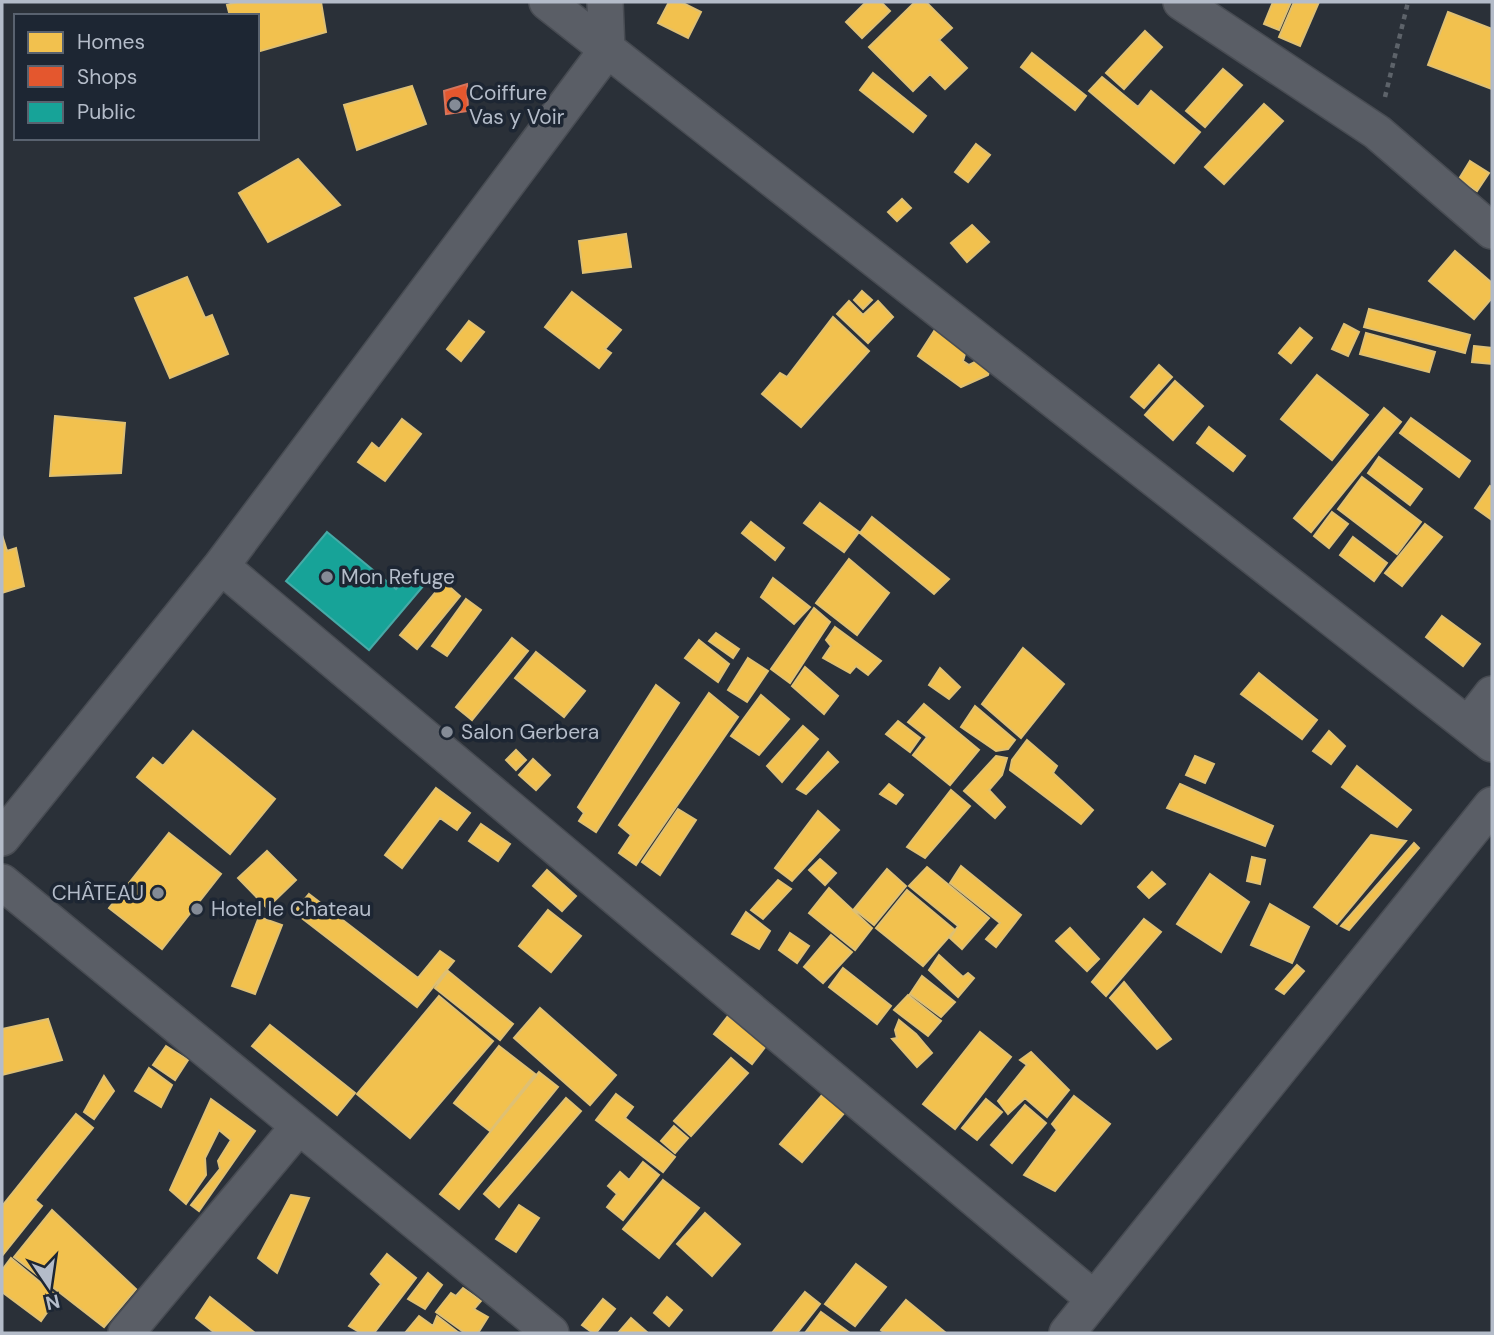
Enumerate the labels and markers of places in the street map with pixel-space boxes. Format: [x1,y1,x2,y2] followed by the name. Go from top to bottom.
[469,79,565,131] place label: Coiffure Vas y Voir
[447,97,463,113] marker: Coiffure Vas y Voir
[341,563,455,591] place label: Mon Refuge
[319,569,335,585] marker: Mon Refuge
[461,718,599,746] place label: Salon Gerbera
[439,724,455,740] marker: Salon Gerbera
[52,879,144,907] place label: CHÂTEAU
[150,885,166,901] marker: CHÂTEAU
[211,895,371,923] place label: Hotel le Chateau
[189,901,205,917] marker: Hotel le Chateau

